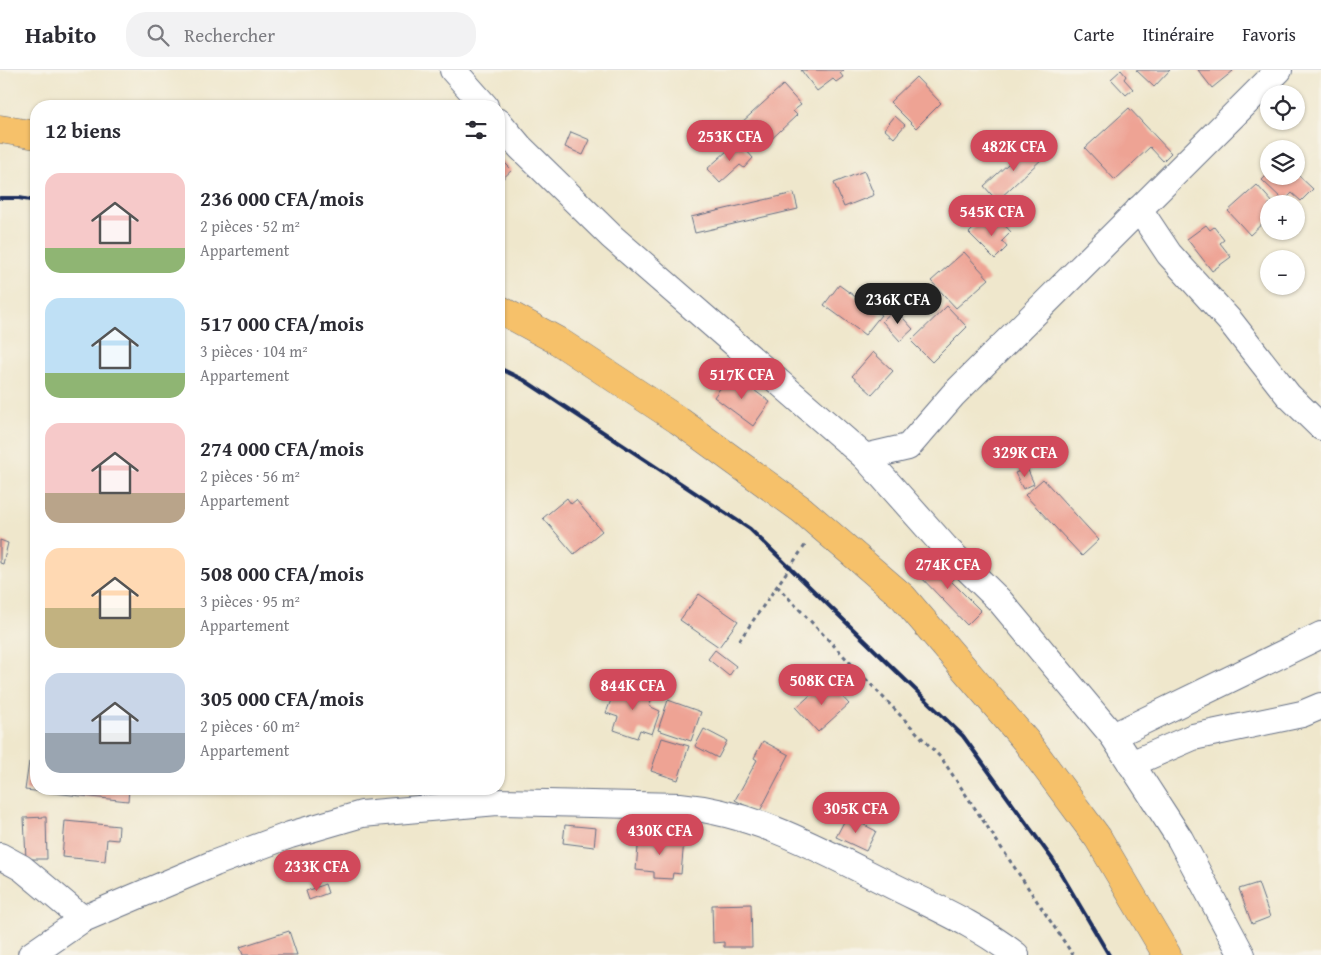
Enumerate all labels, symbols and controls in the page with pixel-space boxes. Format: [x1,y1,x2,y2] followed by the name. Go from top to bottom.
[126,12,476,57] search box
[25,17,96,52] text: Habito
[144,21,172,49] icon: search
[184,21,275,49] text: Rechercher
[1074,21,1114,48] text: Carte
[1142,21,1214,48] text: Itinéraire
[1242,21,1296,48] text: Favoris
[1260,85,1305,295] map controls
[1260,85,1305,130] button: locate
[45,115,121,146] text: 12 biens
[462,116,490,144] icon: filters
[678,119,782,162] pin: 253K CFA
[698,124,762,148] text: 253K CFA
[962,129,1066,172] pin: 482K CFA
[982,134,1046,158] text: 482K CFA
[1260,140,1305,185] button: layers
[200,183,364,214] text: 236 000 CFA/mois
[85,193,145,253] icon: home
[940,194,1044,237] pin: 545K CFA
[1260,195,1305,240] button: +
[960,199,1024,223] text: 545K CFA
[200,214,300,238] text: 2 pièces · 52 m²
[200,238,290,262] text: Appartement
[1260,250,1305,295] button: −
[846,282,950,325] pin: 236K CFA
[866,287,930,311] text: 236K CFA
[200,308,364,339] text: 517 000 CFA/mois
[85,318,145,378] icon: home
[200,339,308,363] text: 3 pièces · 104 m²
[690,358,794,400] pin: 517K CFA
[710,362,774,386] text: 517K CFA
[200,363,290,387] text: Appartement
[200,433,364,464] text: 274 000 CFA/mois
[973,436,1077,478] pin: 329K CFA
[993,440,1057,464] text: 329K CFA
[85,443,145,503] icon: home
[200,464,300,488] text: 2 pièces · 56 m²
[200,488,290,512] text: Appartement
[896,548,1000,590] pin: 274K CFA
[916,552,980,576] text: 274K CFA
[200,558,364,589] text: 508 000 CFA/mois
[85,568,145,628] icon: home
[200,589,300,613] text: 3 pièces · 95 m²
[200,613,290,637] text: Appartement
[770,664,874,706] pin: 508K CFA
[581,668,685,711] pin: 844K CFA
[790,668,854,692] text: 508K CFA
[601,673,665,697] text: 844K CFA
[200,683,364,714] text: 305 000 CFA/mois
[85,693,145,753] icon: home
[200,714,300,738] text: 2 pièces · 60 m²
[200,738,290,762] text: Appartement
[804,792,908,834] pin: 305K CFA
[824,796,888,820] text: 305K CFA
[608,814,712,856] pin: 430K CFA
[628,818,692,842] text: 430K CFA
[265,850,369,892] pin: 233K CFA
[285,854,349,878] text: 233K CFA

